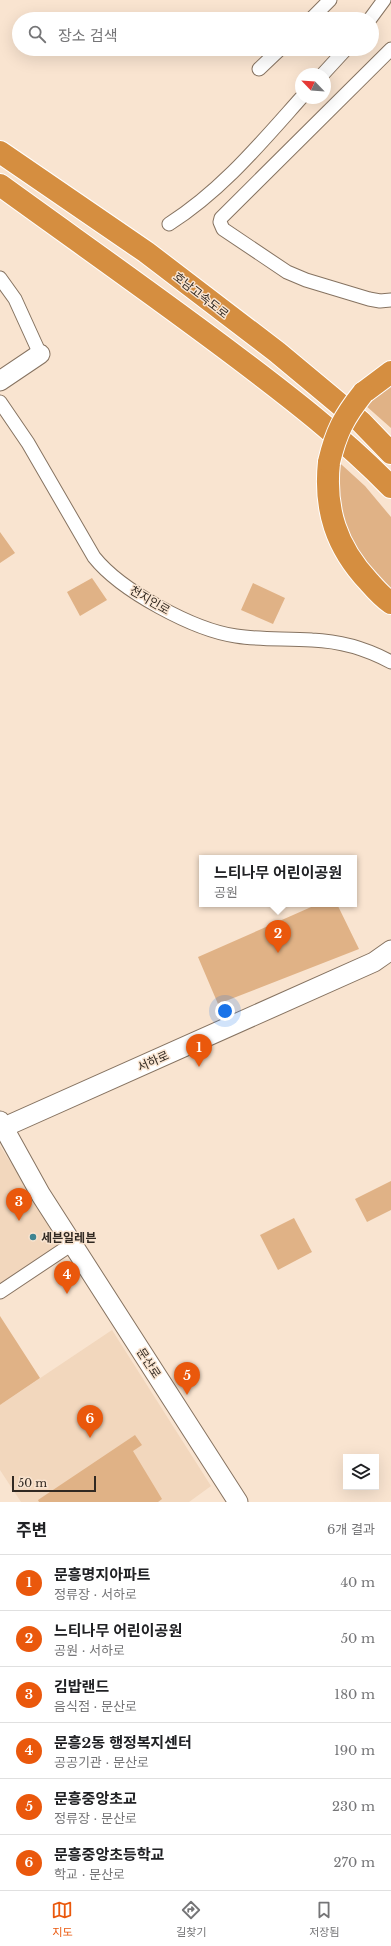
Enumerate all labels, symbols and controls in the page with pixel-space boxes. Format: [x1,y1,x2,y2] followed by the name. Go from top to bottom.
[12,12,379,56] search box
[26,23,48,45] icon: search
[58,26,118,45] text: 장소 검색
[295,68,331,104] north arrow
[170,269,232,321] street label: 호남고속도로
[127,582,173,618] street label: 천지인로
[199,855,357,907] popup
[214,863,342,882] text: 느티나무 어린이공원
[214,884,238,901] text: 공원
[265,920,291,953] pin: 2
[215,1001,235,1021] your location
[186,1034,212,1067] pin: 1
[135,1047,171,1075] street label: 서하로
[6,1188,32,1221] pin: 3
[41,1230,96,1245] place label: 세븐일레븐
[28,1232,38,1242] marker: 세븐일레븐
[54,1261,80,1294] pin: 4
[134,1345,164,1381] street label: 문산로
[174,1362,200,1395] pin: 5
[77,1405,103,1438] pin: 6
[343,1454,379,1490] map controls
[343,1454,379,1490] button: layers
[12,1474,96,1493] scale bar
[18,1476,47,1490] text: 50 m
[16,1520,47,1541] text: 주변
[327,1521,375,1538] text: 6개 결과
[54,1565,151,1584] text: 문흥명지아파트
[26,1574,32,1591] text: 1
[340,1574,375,1591] text: 40 m
[54,1586,137,1603] text: 정류장 · 서하로
[54,1621,182,1640] text: 느티나무 어린이공원
[25,1630,33,1647] text: 2
[341,1630,375,1647] text: 50 m
[54,1642,125,1659] text: 공원 · 서하로
[54,1677,109,1696] text: 김밥랜드
[25,1686,33,1703] text: 3
[334,1686,375,1703] text: 180 m
[54,1698,137,1715] text: 음식점 · 문산로
[54,1733,192,1752] text: 문흥2동 행정복지센터
[25,1742,33,1759] text: 4
[334,1742,375,1759] text: 190 m
[54,1754,149,1771] text: 공공기관 · 문산로
[54,1789,137,1808] text: 문흥중앙초교
[25,1798,33,1815] text: 5
[332,1798,375,1815] text: 230 m
[54,1810,137,1827] text: 정류장 · 문산로
[54,1845,164,1864] text: 문흥중앙초등학교
[25,1854,33,1871] text: 6
[334,1854,375,1871] text: 270 m
[54,1866,125,1883] text: 학교 · 문산로
[51,1899,73,1939] tab: 지도
[176,1899,207,1939] tab: 길찾기
[309,1899,340,1939] tab: 저장됨

